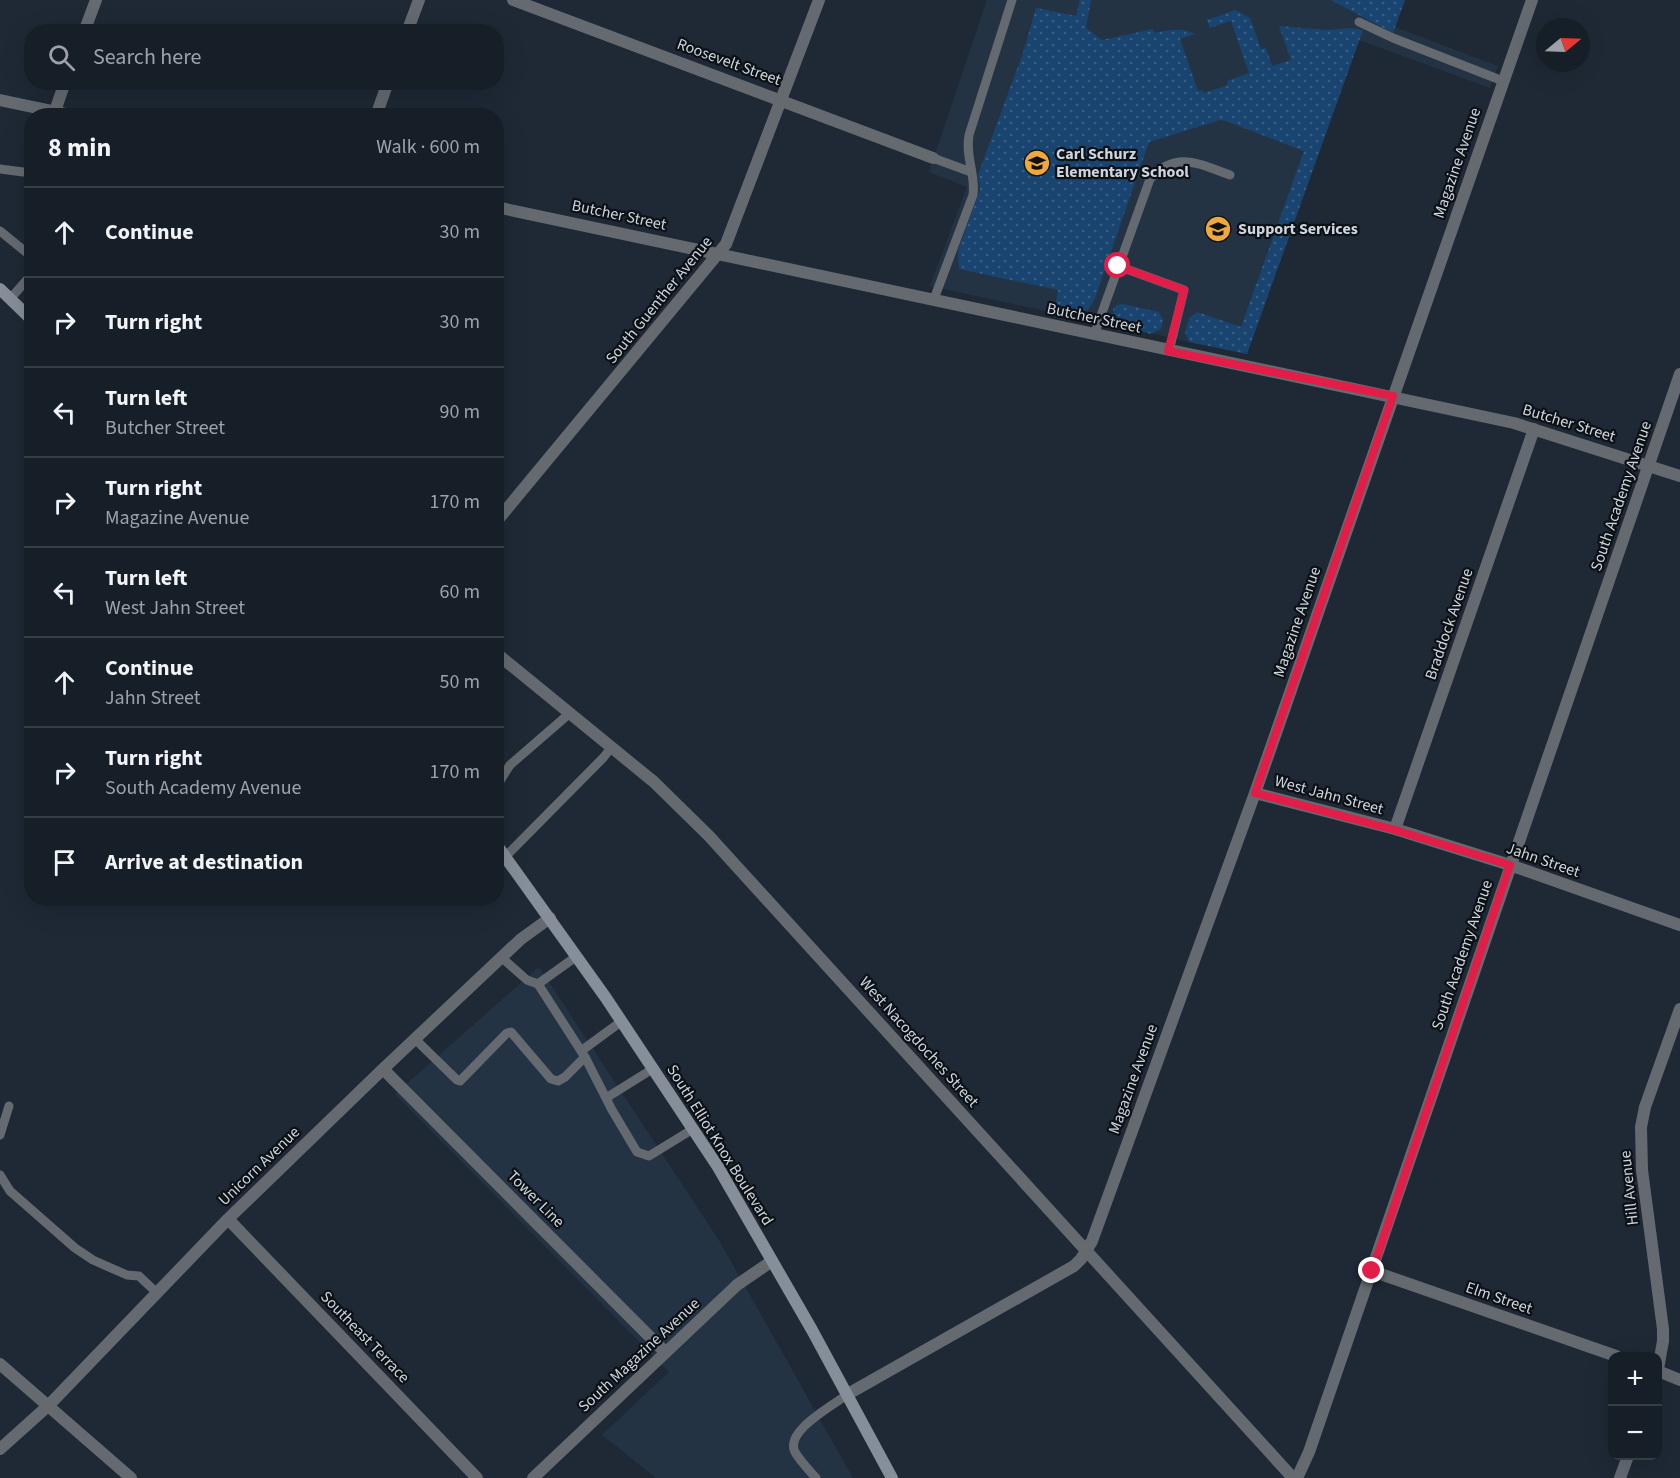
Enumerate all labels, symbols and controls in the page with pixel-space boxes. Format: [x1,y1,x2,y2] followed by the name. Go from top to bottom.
[1536,18,1590,72] north arrow
[24,24,504,90] search box
[674,33,785,91] street label: Roosevelt Street
[45,41,78,74] icon: search
[93,41,201,73] text: Search here
[1428,105,1486,221] street label: Magazine Avenue
[48,129,111,166] text: 8 min
[376,133,480,161] text: Walk · 600 m
[1056,143,1189,183] place label: Carl Schurz Elementary School
[1022,148,1052,178] school or university icon: Carl Schurz Elementary School
[570,194,669,236] street label: Butcher Street
[1203,214,1233,244] school or university icon: Support Services
[48,216,81,249] icon: ahead
[105,216,194,248] text: Continue
[440,218,480,246] text: 30 m
[1238,218,1358,240] place label: Support Services
[601,231,717,369] street label: South Guenther Avenue
[1104,252,1130,278] route start
[1045,297,1144,339] street label: Butcher Street
[48,306,81,339] icon: right
[105,306,202,338] text: Turn right
[440,308,480,336] text: 30 m
[105,382,187,414] text: Turn left
[48,396,81,429] icon: left
[440,398,480,426] text: 90 m
[1520,398,1619,448] street label: Butcher Street
[105,414,225,442] text: Butcher Street
[1585,418,1657,574] street label: South Academy Avenue
[105,472,202,504] text: Turn right
[48,486,81,519] icon: right
[430,488,480,516] text: 170 m
[105,504,249,532] text: Magazine Avenue
[105,562,187,594] text: Turn left
[1268,564,1326,680] street label: Magazine Avenue
[1420,565,1478,683] street label: Braddock Avenue
[48,576,81,609] icon: left
[440,578,480,606] text: 60 m
[105,594,245,622] text: West Jahn Street
[105,652,194,684] text: Continue
[48,666,81,699] icon: ahead
[440,668,480,696] text: 50 m
[105,684,201,712] text: Jahn Street
[105,742,202,774] text: Turn right
[48,756,81,789] icon: right
[430,758,480,786] text: 170 m
[1272,770,1386,820] street label: West Jahn Street
[105,774,301,802] text: South Academy Avenue
[1503,837,1583,883] street label: Jahn Street
[48,846,81,879] icon: arrive
[105,846,303,878] text: Arrive at destination
[1426,877,1498,1033] street label: South Academy Avenue
[854,972,984,1113] street label: West Nacogdoches Street
[1103,1021,1163,1137] street label: Magazine Avenue
[661,1060,779,1230] street label: South Elliot Knox Boulevard
[213,1121,305,1211] street label: Unicorn Avenue
[1614,1149,1644,1226] street label: Hill Avenue
[503,1166,570,1233] street label: Tower Line
[1358,1257,1384,1283] route end
[1463,1276,1536,1320] street label: Elm Street
[315,1286,415,1388] street label: Southeast Terrace
[573,1293,705,1417] street label: South Magazine Avenue
[1608,1352,1662,1460] map controls
[1608,1352,1662,1406] button: +
[1608,1406,1662,1460] button: −

